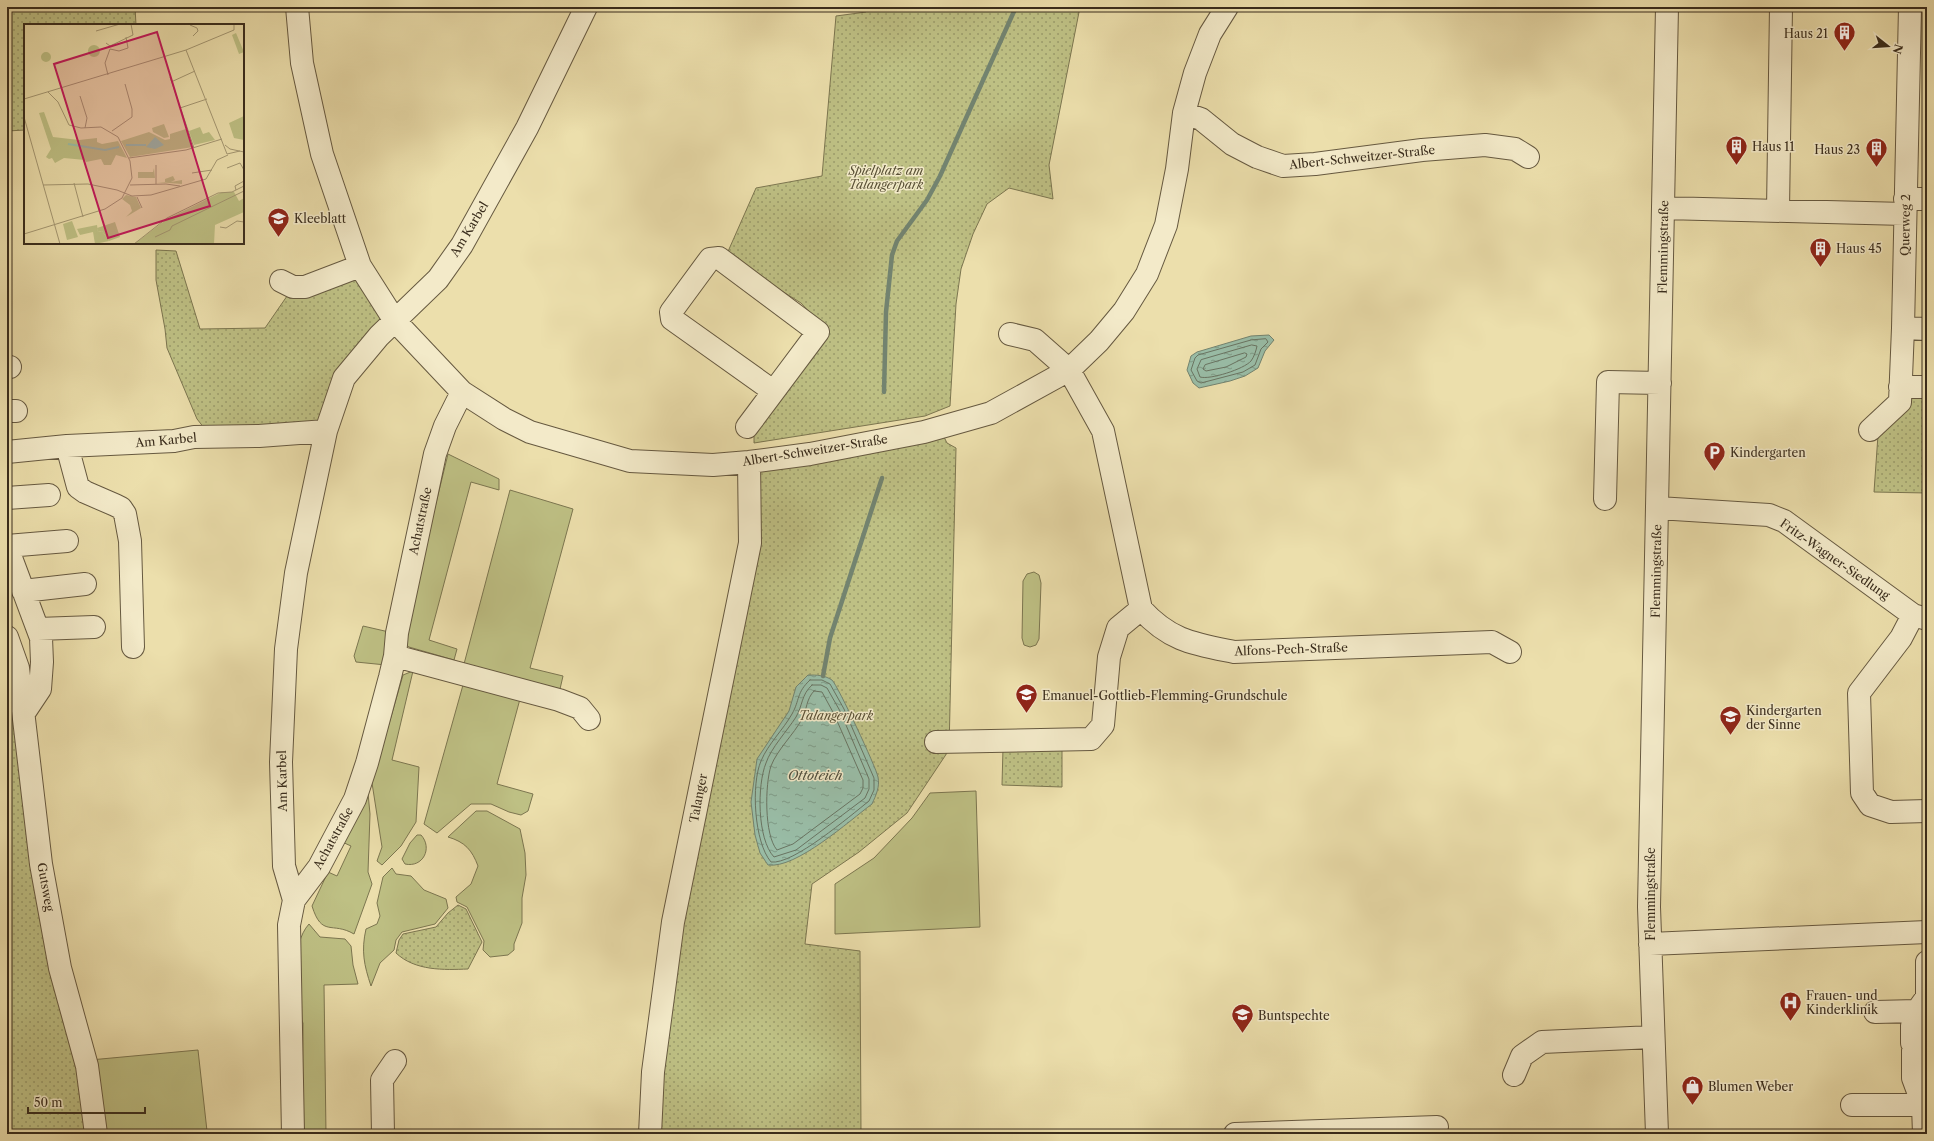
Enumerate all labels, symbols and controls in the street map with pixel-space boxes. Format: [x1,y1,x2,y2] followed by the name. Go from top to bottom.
[1831,20,1857,53] building icon: Haus 21
[24,24,244,244] inset map
[1784,26,1828,41] place label: Haus 21
[1868,26,1908,66] north arrow
[1889,42,1906,56] text: N
[1723,133,1749,166] building icon: Haus 11
[1863,136,1889,169] building icon: Haus 23
[1752,139,1794,154] place label: Haus 11
[1287,142,1436,172] street label: Albert-Schweitzer-Straße
[1814,142,1860,157] place label: Haus 23
[848,163,924,192] park label: Spielplatz am Talangerpark
[1897,194,1913,256] street label: Querweg 2
[446,198,491,260] street label: Am Karbel
[1655,200,1671,294] street label: Flemmingstraße
[266,205,292,238] school or university icon: Kleeblatt
[294,211,347,226] place label: Kleeblatt
[1808,235,1834,268] building icon: Haus 45
[1836,241,1882,256] place label: Haus 45
[134,430,198,450] street label: Am Karbel
[740,431,889,469] street label: Albert-Schweitzer-Straße
[1702,439,1728,472] parking icon: Kindergarten
[1730,445,1806,460] place label: Kindergarten
[405,485,435,557] street label: Achatstraße
[1777,515,1893,603] street label: Fritz-Wagner-Siedlung
[1648,524,1664,618] street label: Flemmingstraße
[1233,640,1348,659] street label: Alfons-Pech-Straße
[1014,682,1040,715] school or university icon: Emanuel-Gottlieb-Flemming-Grundschule
[1042,688,1288,703] place label: Emanuel-Gottlieb-Flemming-Grundschule
[1746,703,1822,732] place label: Kindergarten der Sinne
[1718,704,1744,737] school or university icon: Kindergarten der Sinne
[799,708,874,723] park label: Talangerpark
[274,750,290,813] street label: Am Karbel
[788,767,842,783] water label: Ottoteich
[686,772,710,824] street label: Talanger
[309,804,356,873] street label: Achatstraße
[1643,847,1658,941] street label: Flemmingstraße
[34,862,58,913] street label: Gutsweg
[1806,988,1879,1017] place label: Frauen- und Kinderklinik
[1777,989,1803,1022] hospital icon: Frauen- und Kinderklinik
[1229,1002,1255,1035] school or university icon: Buntspechte
[1258,1008,1330,1023] place label: Buntspechte
[1680,1073,1706,1106] shop icon: Blumen Weber
[1708,1079,1793,1094] place label: Blumen Weber
[28,1089,145,1115] scale bar
[34,1095,63,1110] text: 50 m

